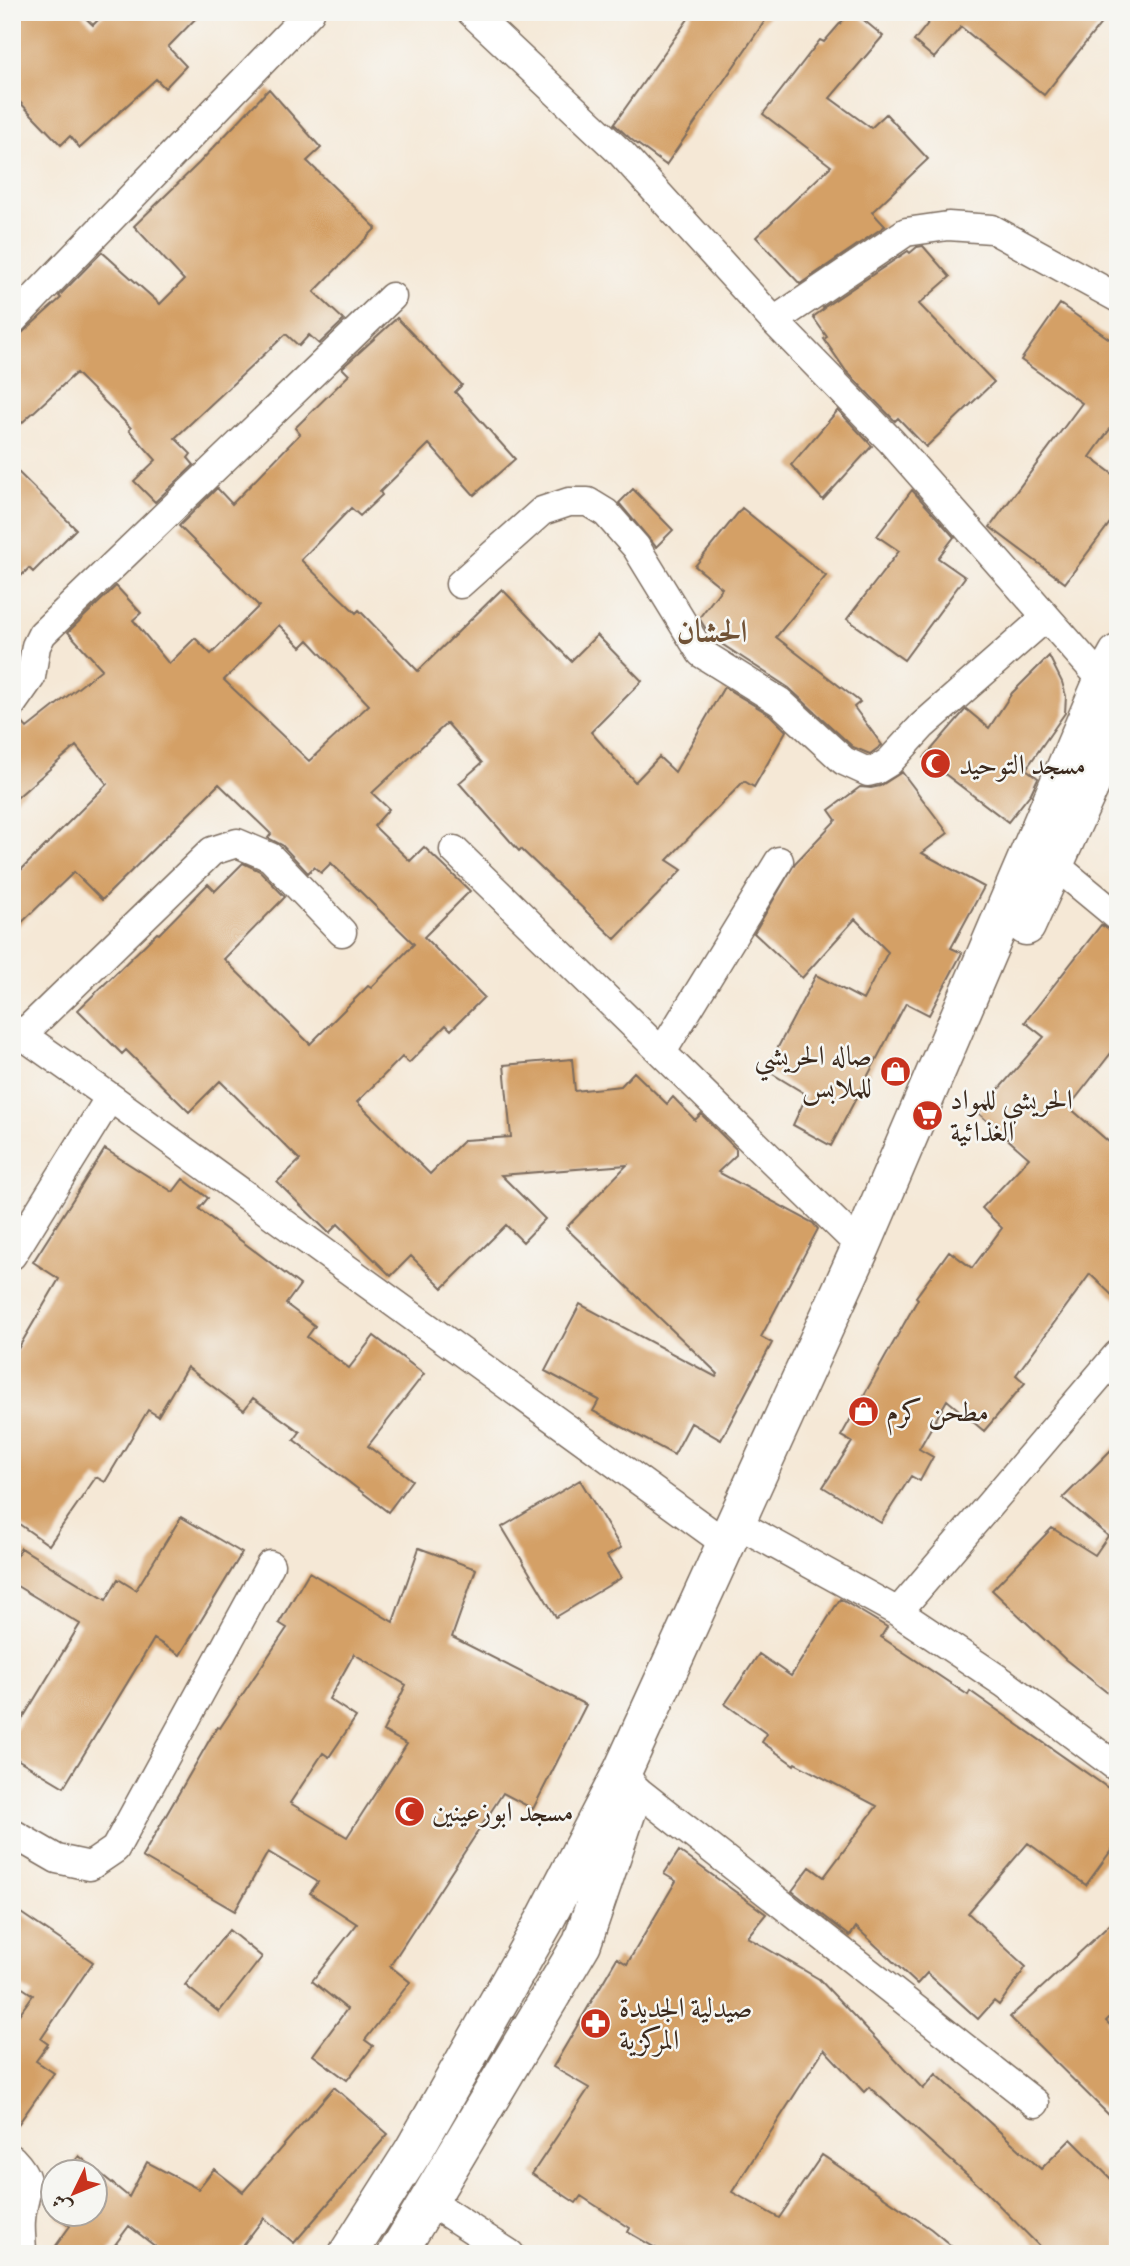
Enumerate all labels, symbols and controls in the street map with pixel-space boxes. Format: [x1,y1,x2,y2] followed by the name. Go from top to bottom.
[677,613,747,654] district label: الحشان
[919,747,953,781] mosque icon: مسجد التوحيد
[959,749,1086,784] place label: مسجد التوحيد
[754,1040,872,1107] place label: صاله الحريشي للملابس
[878,1054,912,1088] shop icon: صاله الحريشي للملابس
[950,1084,1073,1151] place label: الحريشي للمواد الغذائية
[910,1098,944,1132] supermarket icon: الحريشي للمواد الغذائية
[846,1394,880,1428] shop icon: مطحن كرم
[886,1396,989,1436] place label: مطحن كرم
[392,1794,426,1828] mosque icon: مسجد ابوزعينين
[432,1796,574,1831] place label: مسجد ابوزعينين
[619,1992,753,2059] place label: صيدلية الجديدة المركزية
[579,2006,613,2040] pharmacy icon: صيدلية الجديدة المركزية
[38,2158,108,2228] north arrow
[48,2188,78,2218] text: ش

